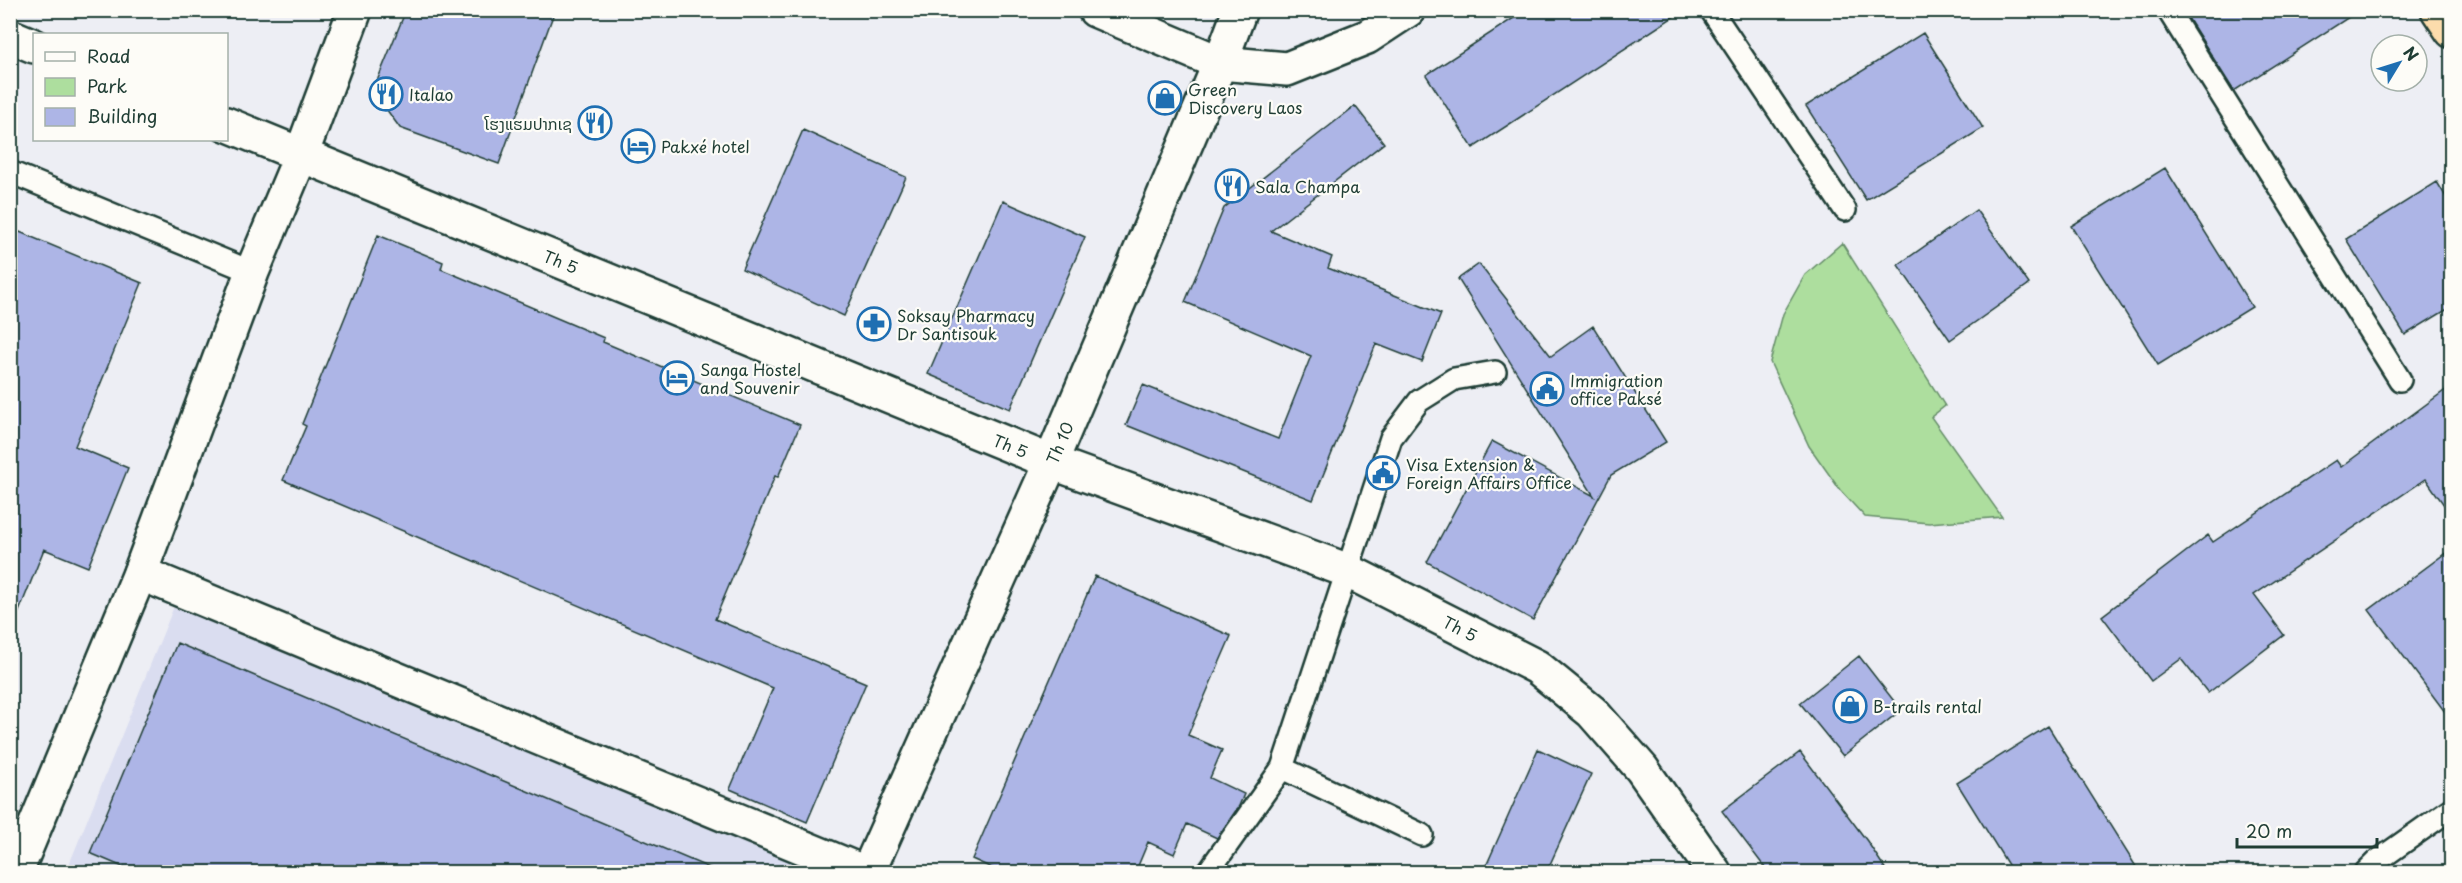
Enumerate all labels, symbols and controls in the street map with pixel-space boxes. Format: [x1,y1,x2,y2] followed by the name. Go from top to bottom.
[33,33,228,141] legend
[2369,33,2429,93] north arrow
[2398,41,2425,66] text: N
[87,42,131,69] text: Road
[87,72,127,99] text: Park
[368,76,404,112] restaurant icon: Italao
[1188,77,1302,119] place label: Green Discovery Laos
[1147,80,1183,116] shop icon: Green Discovery Laos
[409,82,454,106] place label: Italao
[87,102,157,129] text: Building
[577,105,613,141] restaurant icon: ໂຮງແຮມປາກເຊ
[484,111,572,135] place label: ໂຮງແຮມປາກເຊ
[620,128,656,164] hotel icon: Pakxé hotel
[661,134,750,158] place label: Pakxé hotel
[1214,168,1250,204] restaurant icon: Sala Champa
[1255,174,1360,198] place label: Sala Champa
[540,243,582,279] street label: Th 5
[897,303,1035,345] place label: Soksay Pharmacy Dr Santisouk
[856,306,892,342] pharmacy icon: Soksay Pharmacy Dr Santisouk
[700,357,801,399] place label: Sanga Hostel and Souvenir
[659,360,695,396] hotel icon: Sanga Hostel and Souvenir
[1570,368,1663,410] place label: Immigration office Paksé
[1529,371,1565,407] public building icon: Immigration office Paksé
[1040,418,1079,468] street label: Th 10
[990,428,1032,463] street label: Th 5
[1406,452,1572,494] place label: Visa Extension & Foreign Affairs Office
[1365,455,1401,491] public building icon: Visa Extension & Foreign Affairs Office
[1439,609,1482,647] street label: Th 5
[1832,688,1868,724] shop icon: B-trails rental
[1873,694,1982,718] place label: B-trails rental
[2237,811,2376,849] scale bar
[2246,817,2292,844] text: 20 m

